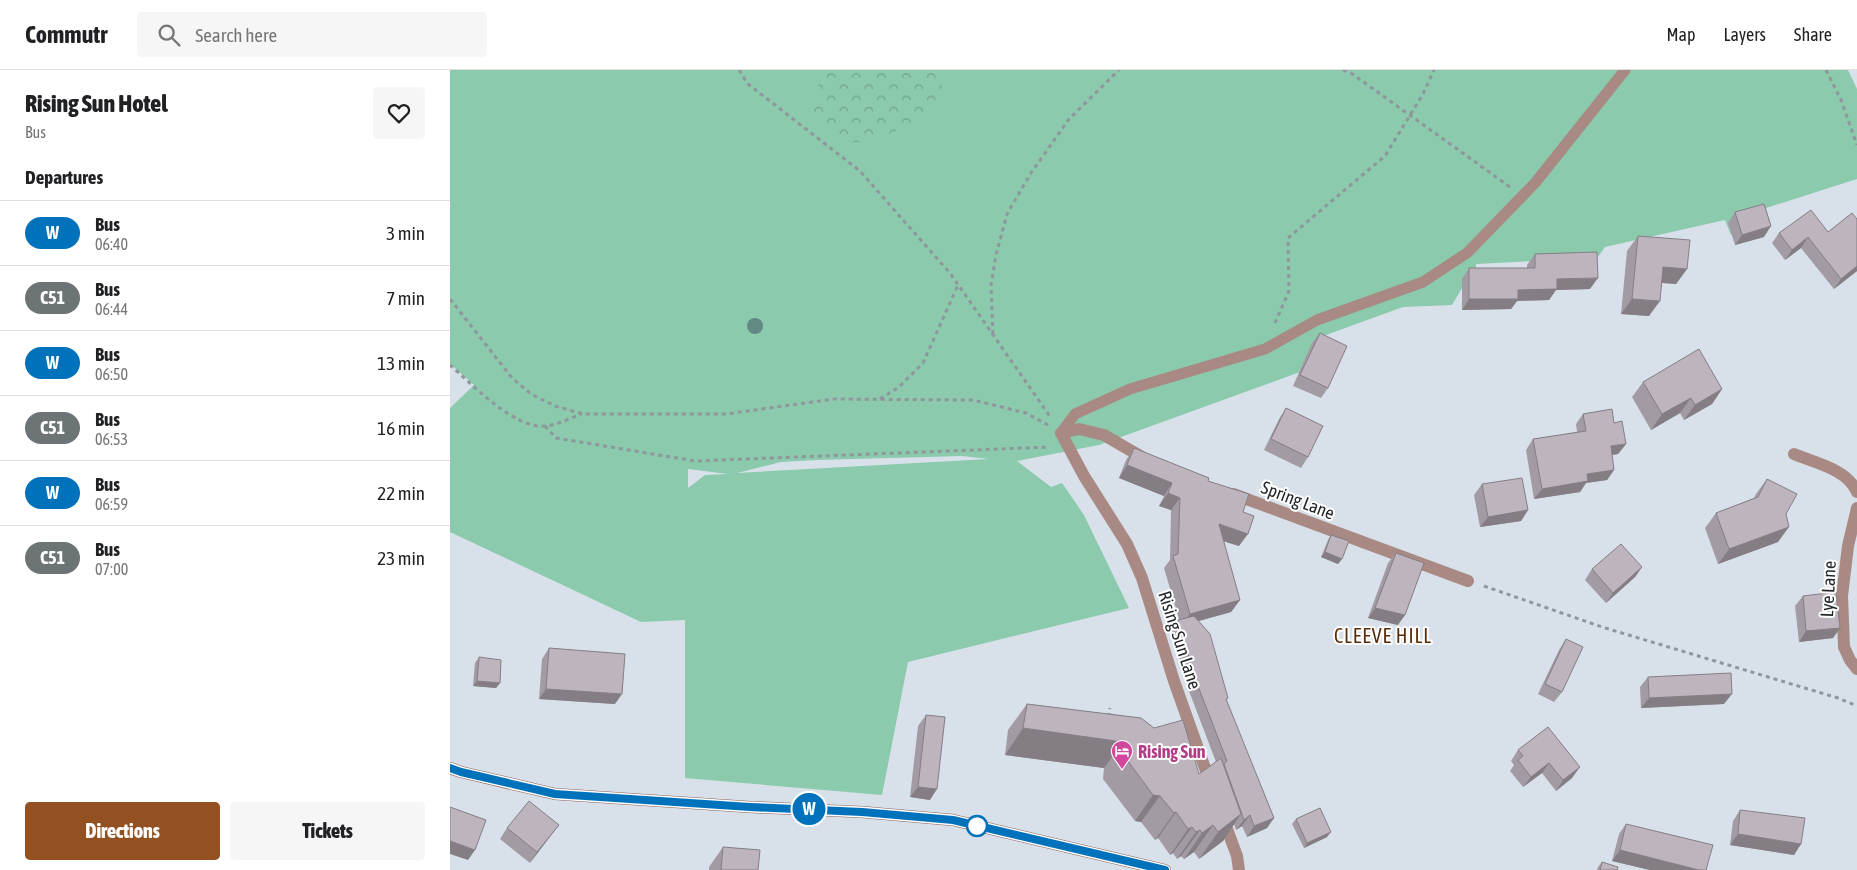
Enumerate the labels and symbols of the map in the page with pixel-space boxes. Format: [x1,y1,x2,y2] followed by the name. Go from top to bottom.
[1258,476,1338,524] street label: Spring Lane
[1816,560,1840,618] street label: Lye Lane
[1154,588,1206,692] street label: Rising Sun Lane
[1334,624,1432,647] district label: CLEEVE HILL
[1110,739,1134,770] hotel icon: Rising Sun
[1138,741,1206,762] place label: Rising Sun
[793,793,825,825] line badge: W
[966,815,988,837] unlabelled marker

